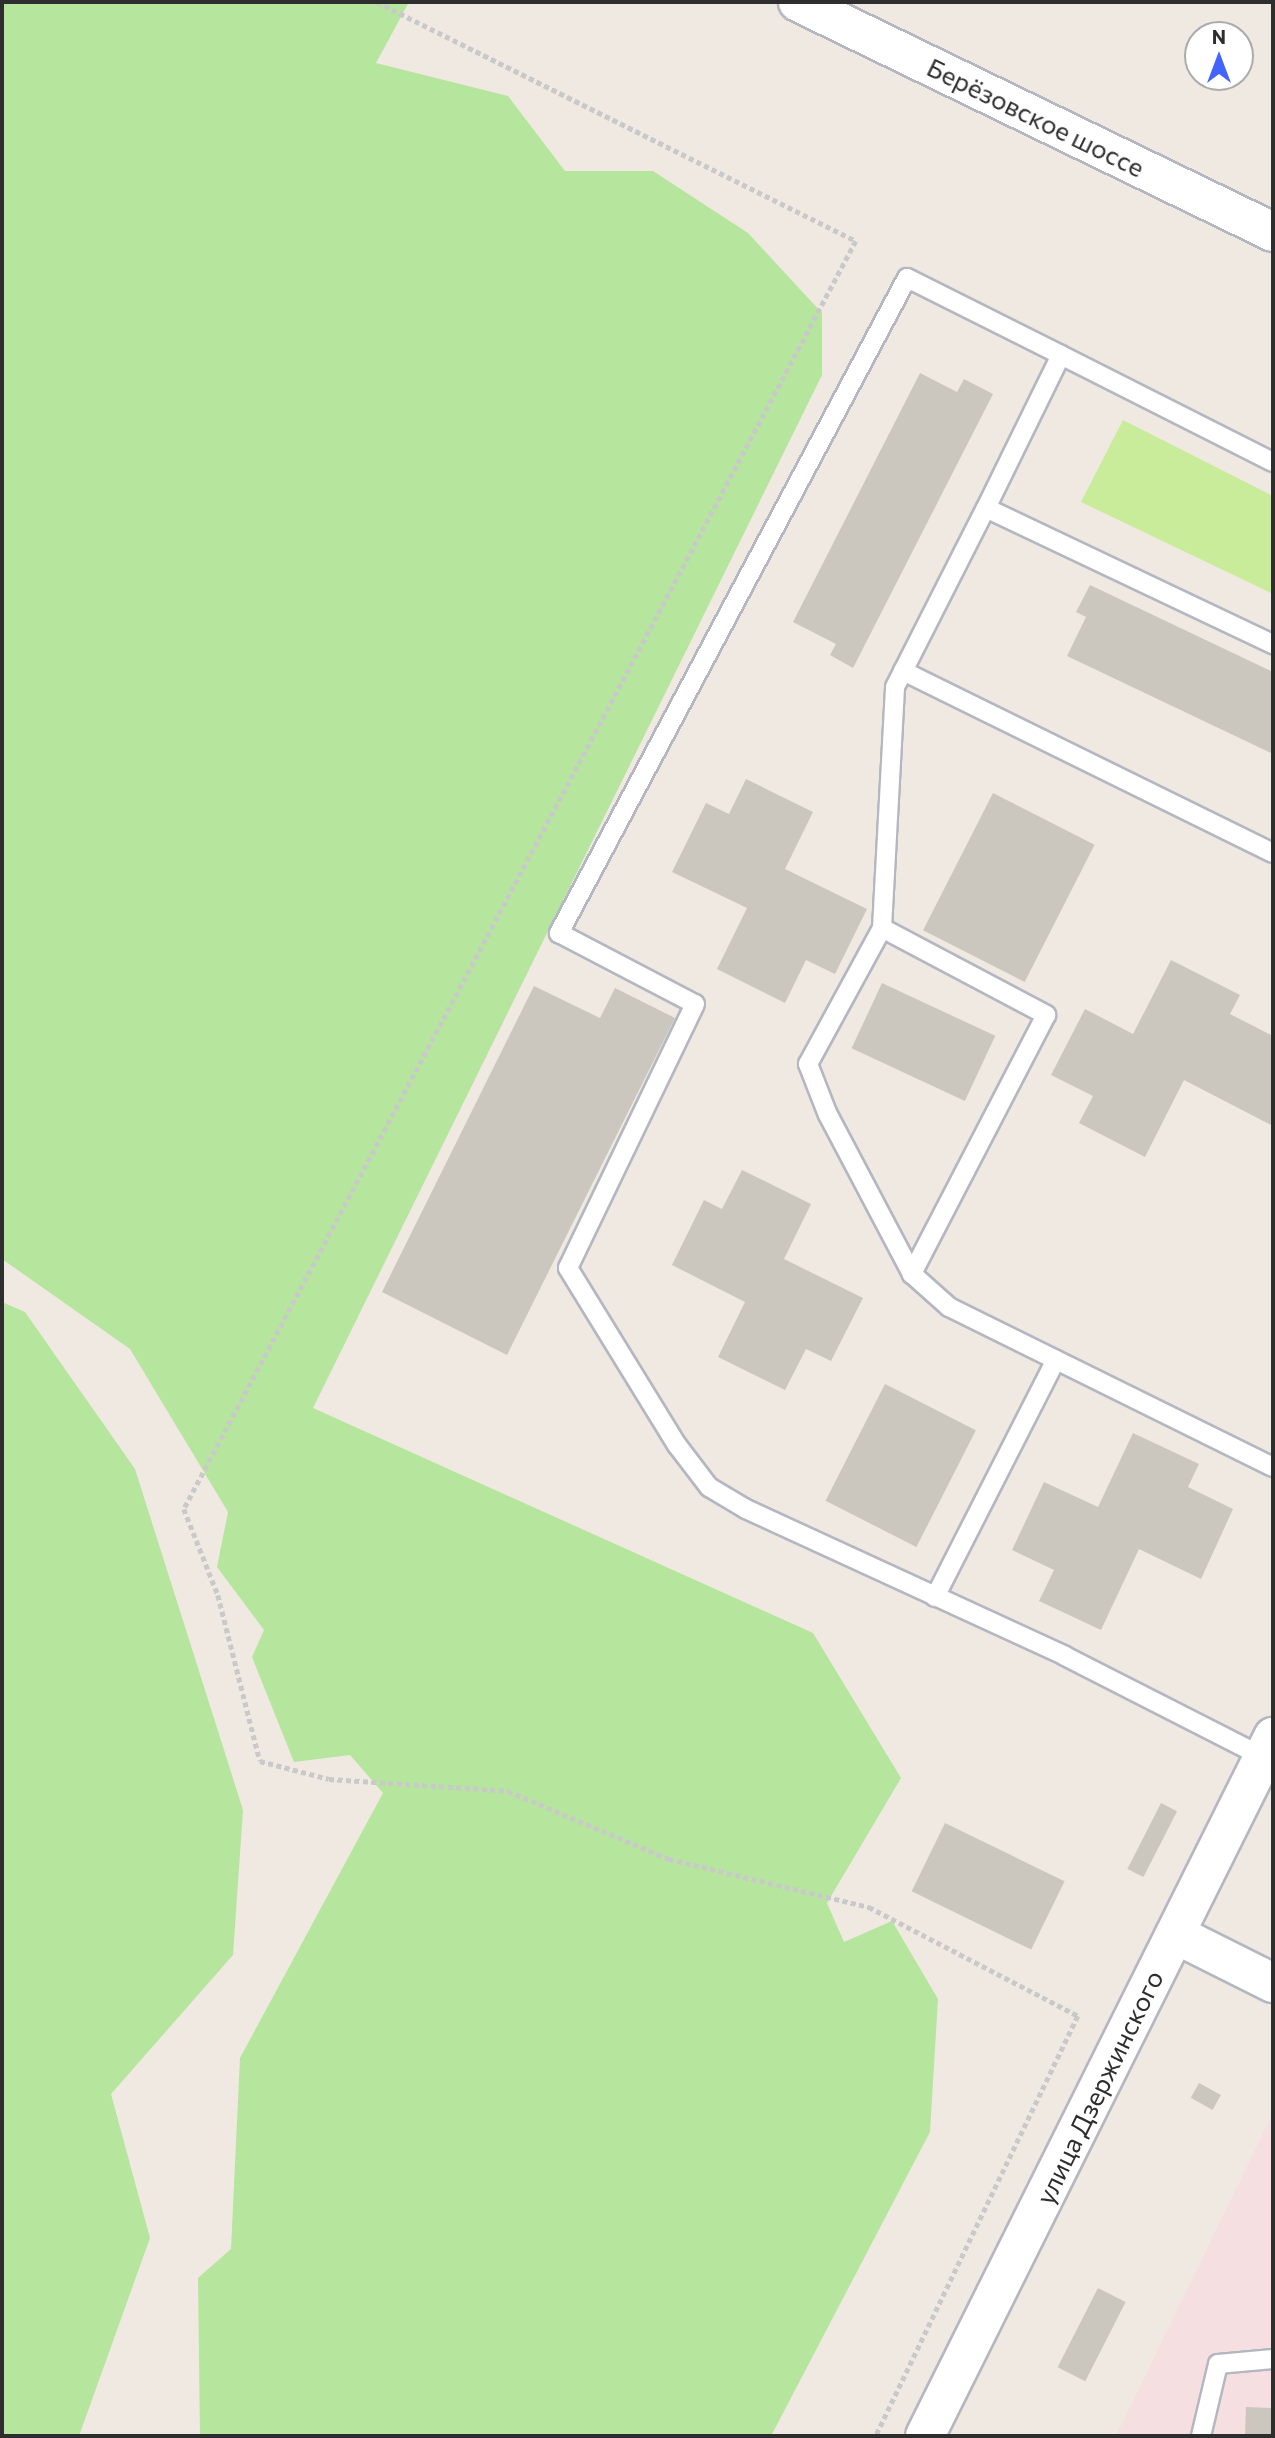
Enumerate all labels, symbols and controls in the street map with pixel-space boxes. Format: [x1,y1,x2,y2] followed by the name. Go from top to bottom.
[1184,21,1254,91] north arrow
[1212,25,1226,48] text: N
[922,51,1150,183] street label: Берёзовское шоссе
[1029,1965,1169,2209] street label: улица Дзержинского

